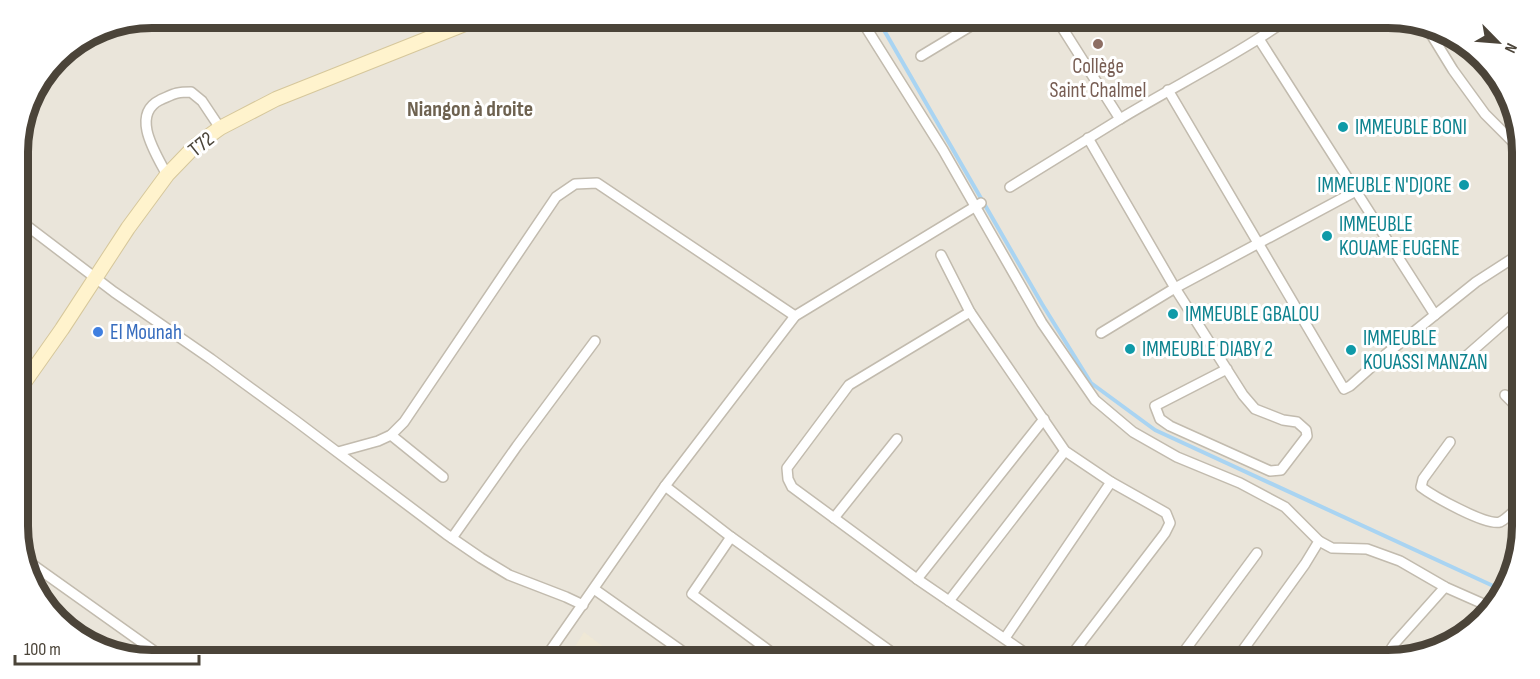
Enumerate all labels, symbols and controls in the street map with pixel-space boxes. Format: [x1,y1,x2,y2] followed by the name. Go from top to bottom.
[1468,12,1528,72] north arrow
[1091,37,1105,51] marker: Collège Saint Chalmel
[1500,40,1521,56] text: N
[1050,54,1146,103] place label: Collège Saint Chalmel
[407,96,533,123] district label: Niangon à droite
[1355,115,1467,140] place label: IMMEUBLE BONI
[1336,120,1350,134] marker: IMMEUBLE BONI
[183,127,219,162] street label: T72
[1317,173,1452,198] place label: IMMEUBLE N'DJORE
[1457,178,1471,192] marker: IMMEUBLE N'DJORE
[1339,212,1460,261] place label: IMMEUBLE KOUAME EUGENE
[1320,229,1334,243] marker: IMMEUBLE KOUAME EUGENE
[1185,302,1319,327] place label: IMMEUBLE GBALOU
[1166,307,1180,321] marker: IMMEUBLE GBALOU
[110,320,182,345] place label: El Mounah
[91,325,105,339] marker: El Mounah
[1363,326,1488,375] place label: IMMEUBLE KOUASSI MANZAN
[1142,337,1273,362] place label: IMMEUBLE DIABY 2
[1123,342,1137,356] marker: IMMEUBLE DIABY 2
[1344,343,1358,357] marker: IMMEUBLE KOUASSI MANZAN
[15,628,200,666] scale bar
[24,639,61,660] text: 100 m

